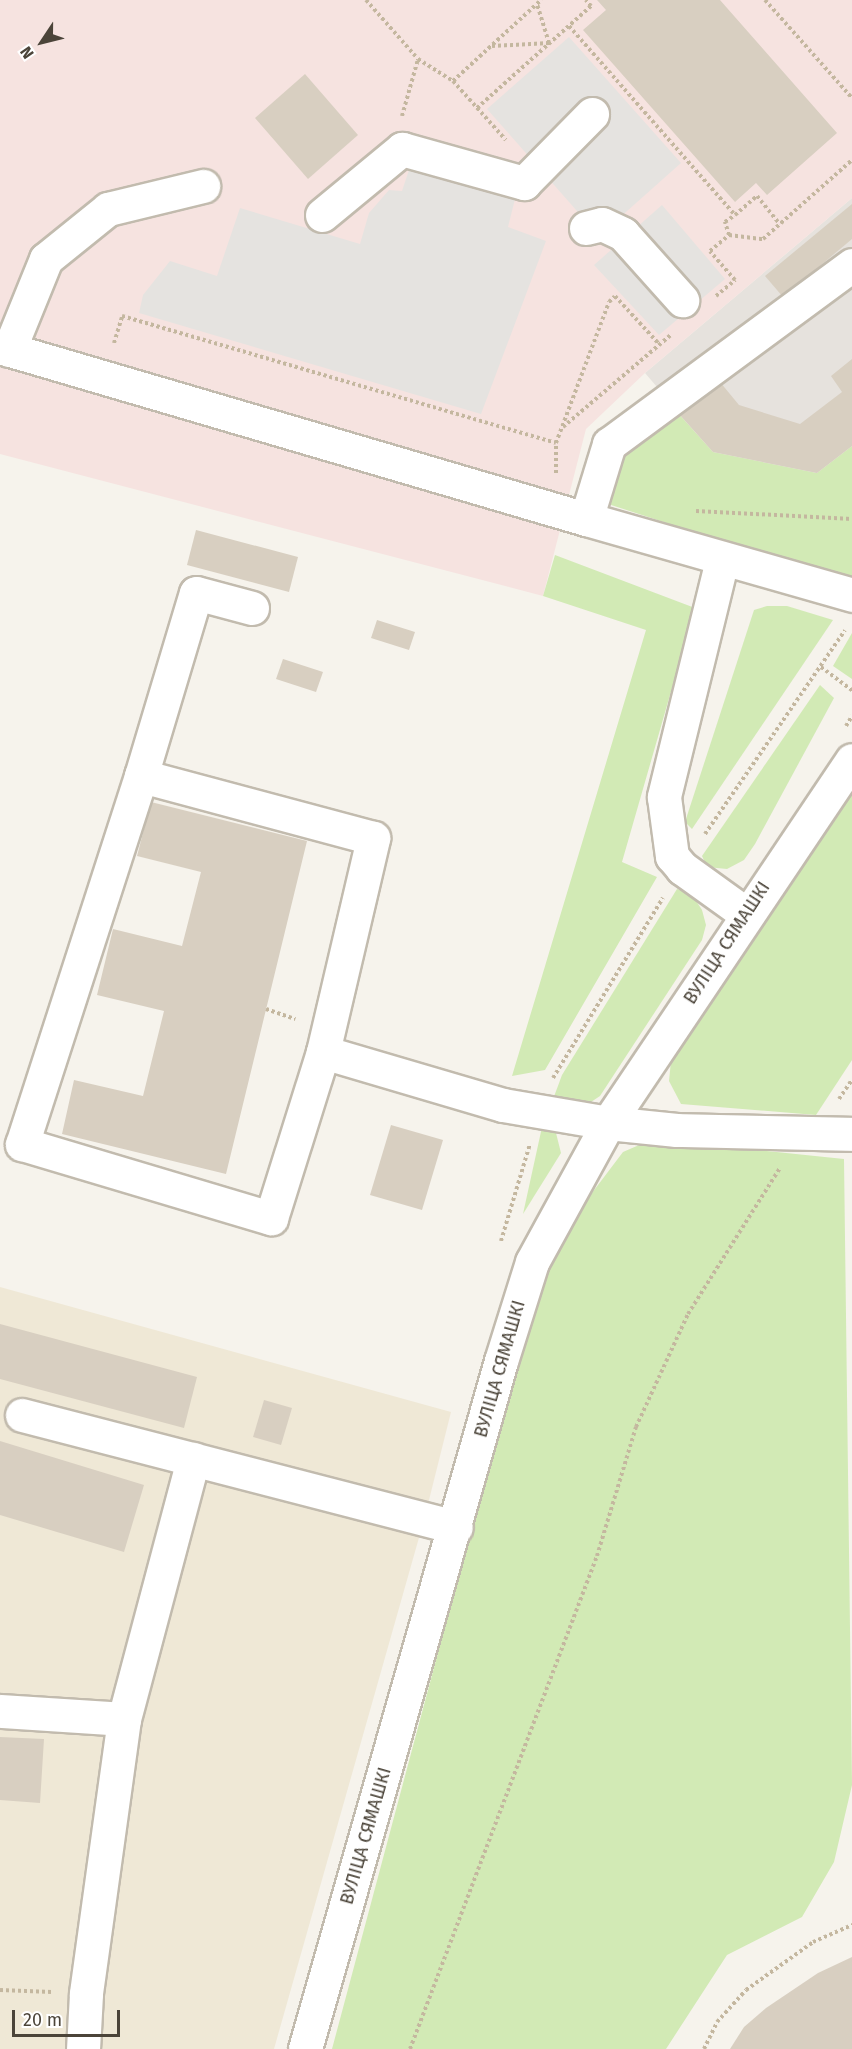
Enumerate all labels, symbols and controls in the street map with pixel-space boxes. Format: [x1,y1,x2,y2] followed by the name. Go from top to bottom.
[12,12,72,72] north arrow
[16,43,38,62] text: N
[679,878,775,1008] street label: ВУЛІЦА СЯМАШКІ
[470,1298,530,1440] street label: ВУЛІЦА СЯМАШКІ
[336,1765,396,1907] street label: ВУЛІЦА СЯМАШКІ
[15,1998,123,2036] scale bar
[23,2009,62,2031] text: 20 m

